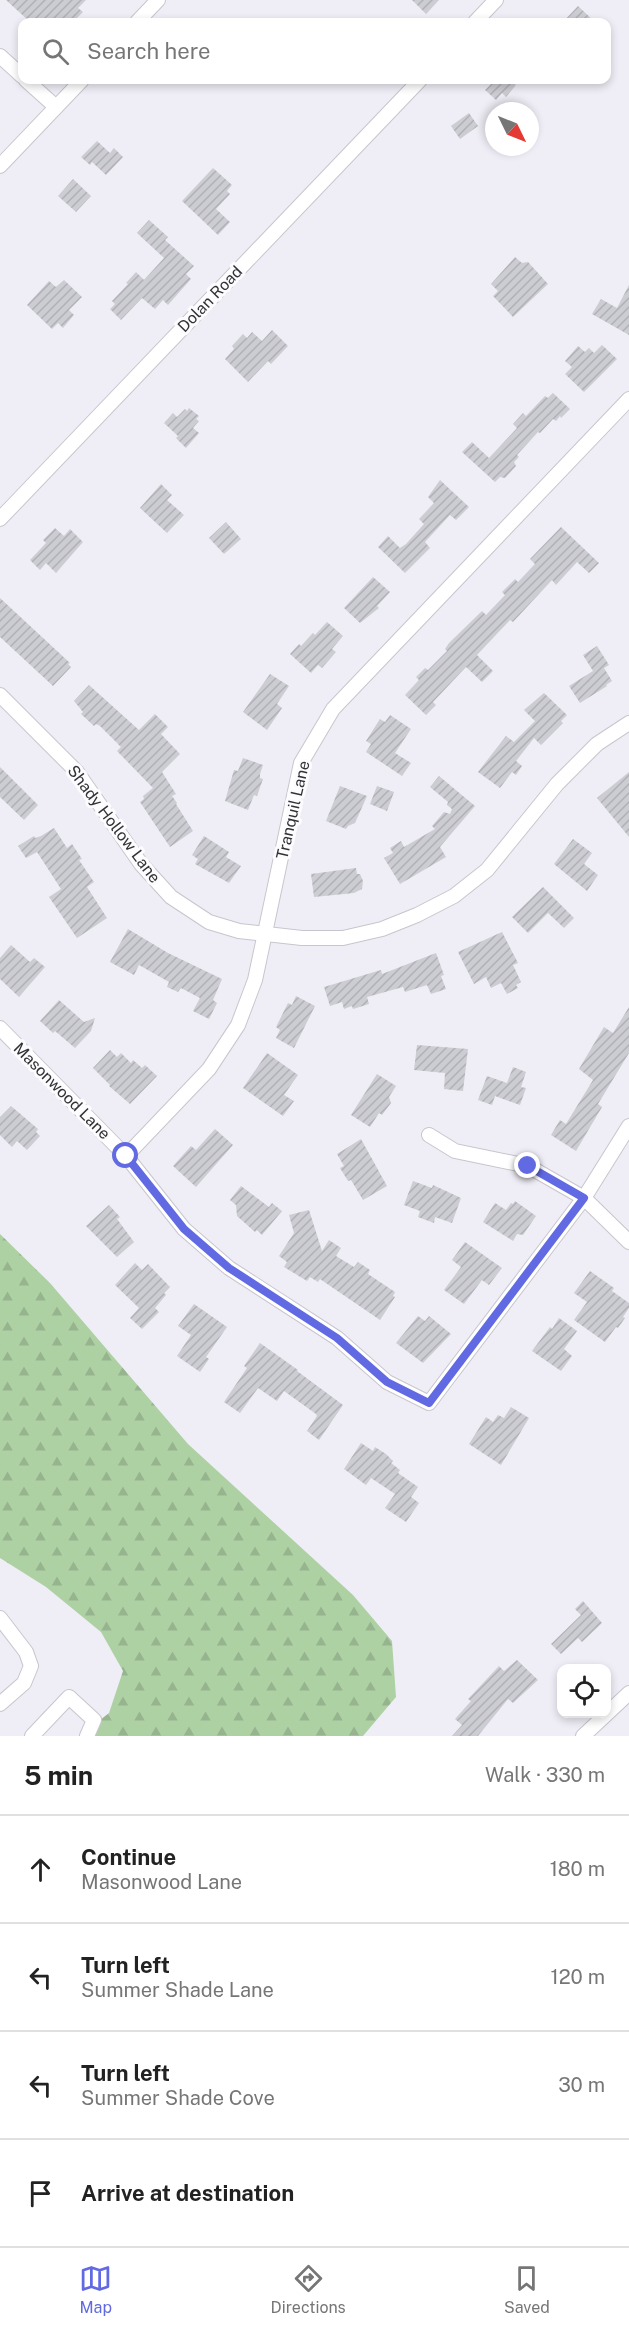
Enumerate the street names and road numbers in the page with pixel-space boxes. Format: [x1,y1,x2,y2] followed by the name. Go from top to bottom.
[174,262,246,336] street label: Dolan Road
[272,759,314,861] street label: Tranquil Lane
[64,761,164,887] street label: Shady Hollow Lane
[10,1039,114,1143] street label: Masonwood Lane

